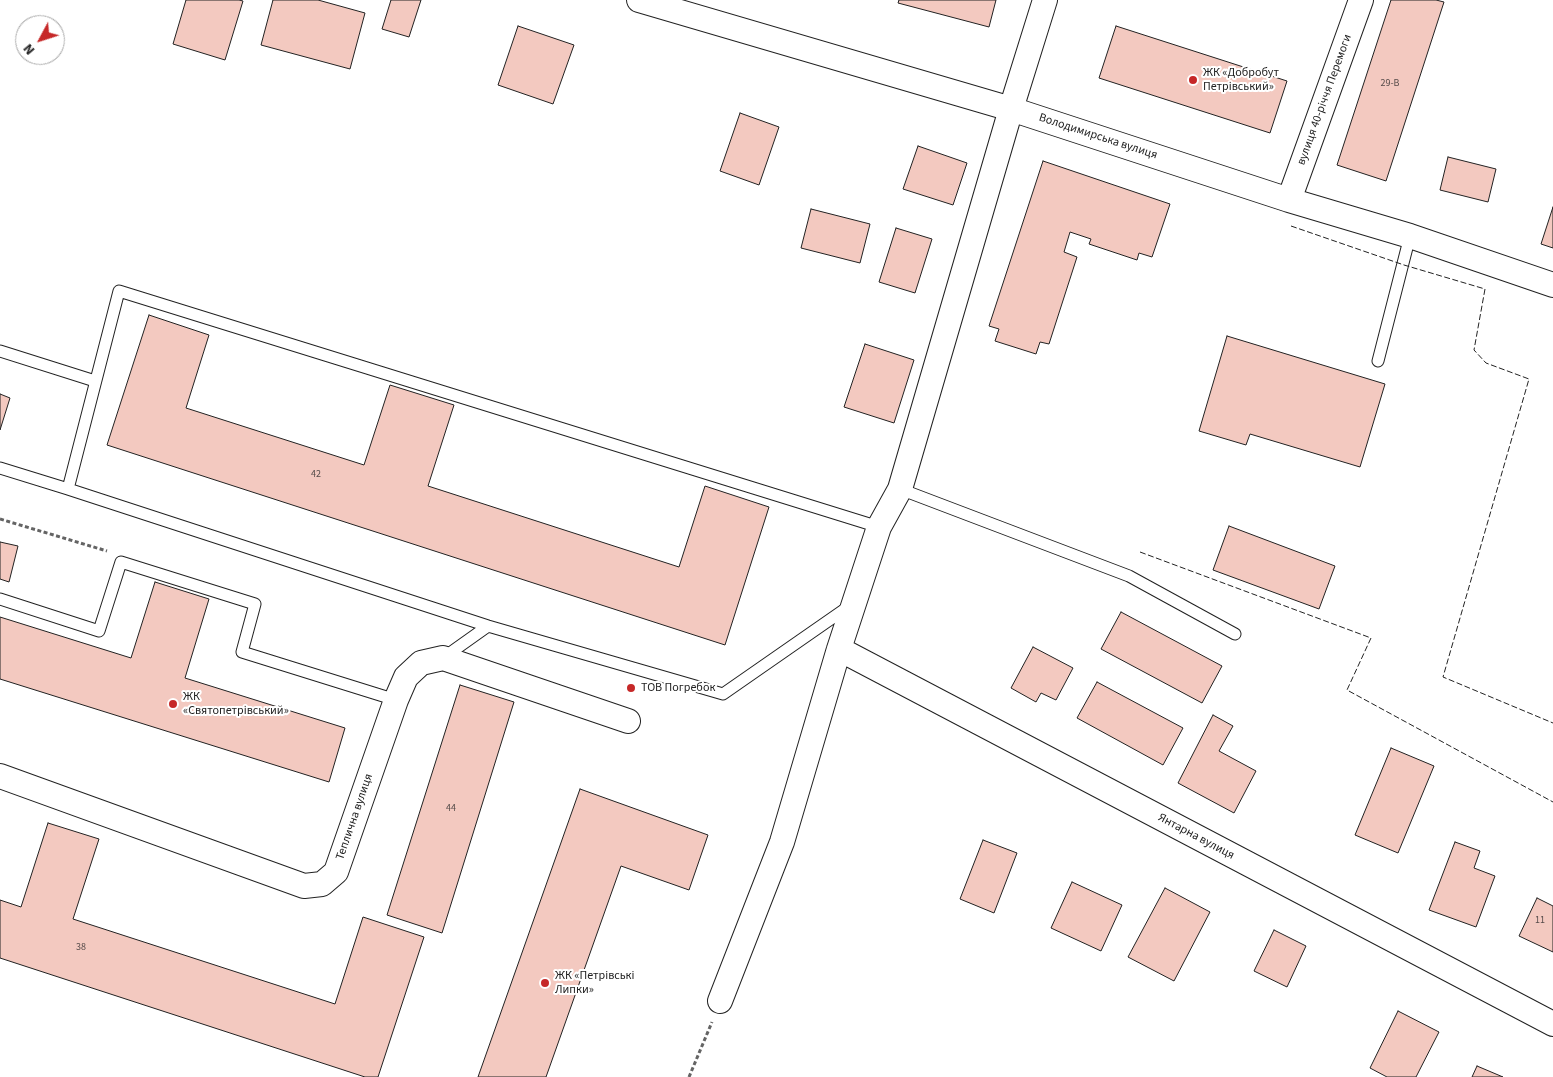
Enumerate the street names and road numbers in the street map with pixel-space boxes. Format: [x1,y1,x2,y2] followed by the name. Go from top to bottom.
[1295,33,1355,167] street label: вулиця 40-річчя Перемоги
[1037,111,1159,163] street label: Володимирська вулиця
[333,772,377,862] street label: Теплична вулиця
[1155,811,1237,863] street label: Янтарна вулиця

